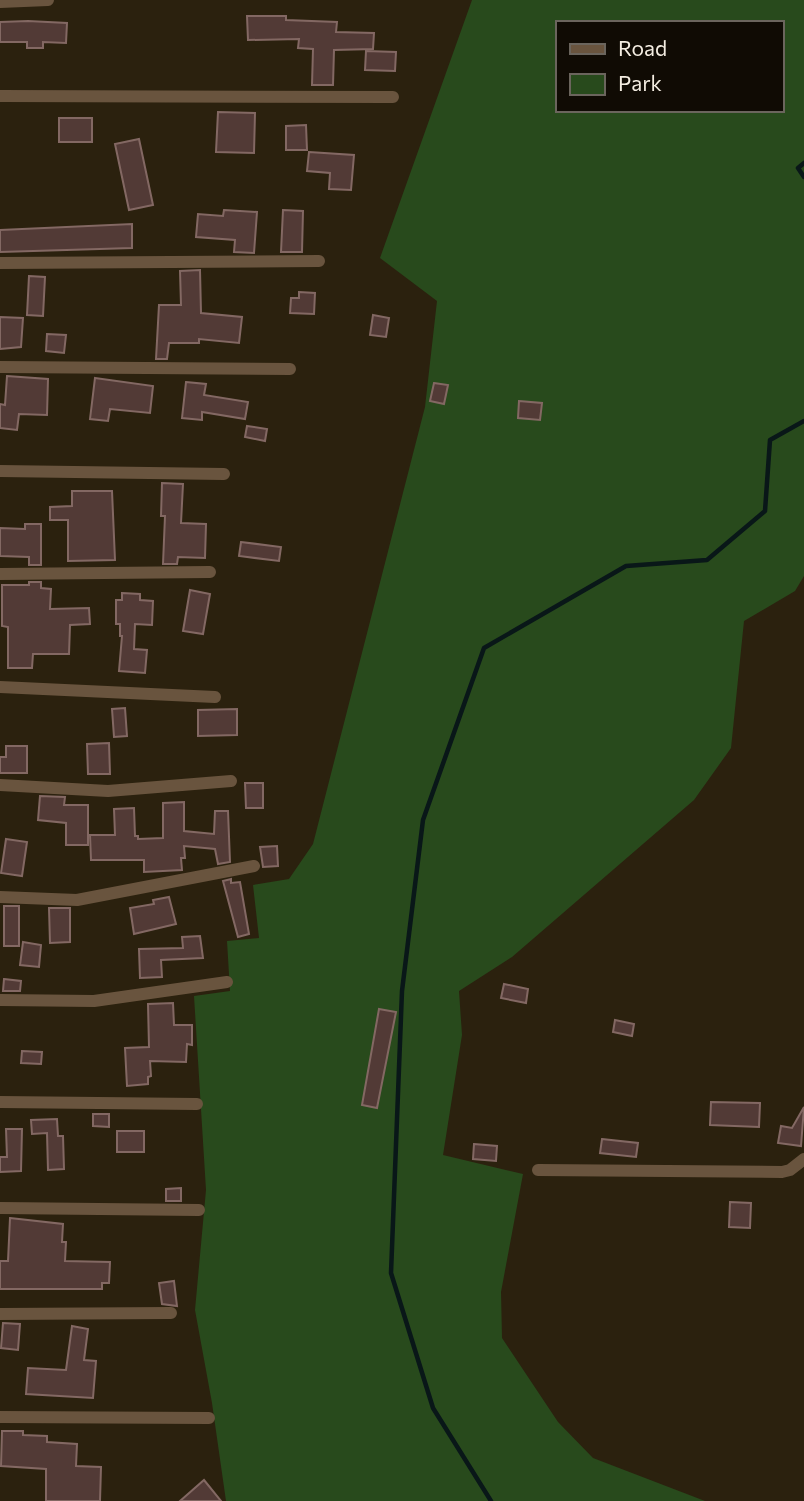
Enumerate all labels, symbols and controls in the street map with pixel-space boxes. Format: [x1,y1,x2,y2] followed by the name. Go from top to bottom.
[556,21,783,112] legend
[618,35,667,60] text: Road
[618,70,662,95] text: Park

